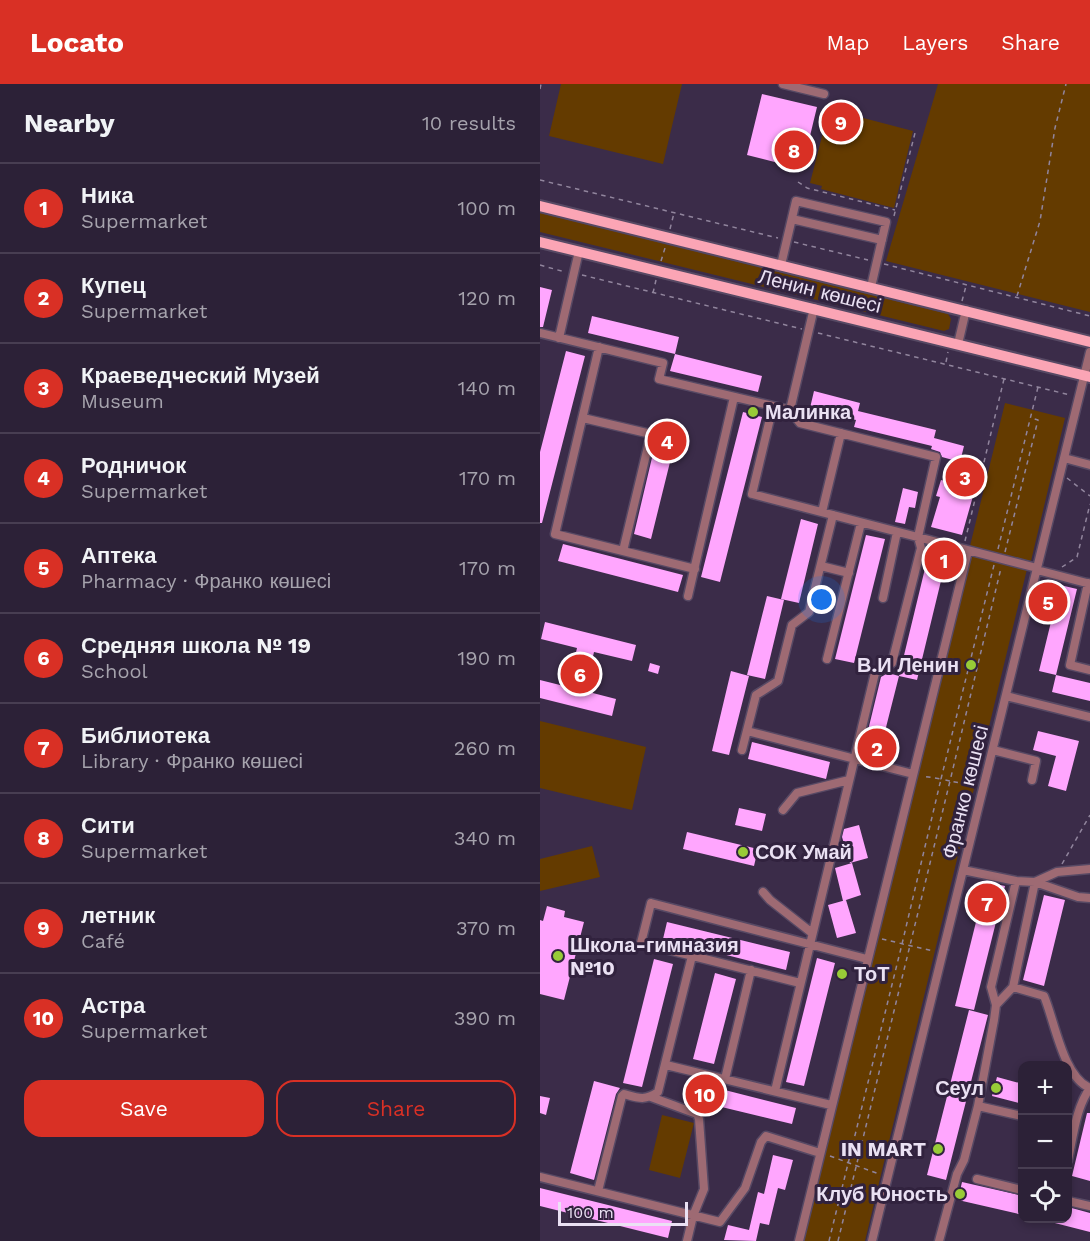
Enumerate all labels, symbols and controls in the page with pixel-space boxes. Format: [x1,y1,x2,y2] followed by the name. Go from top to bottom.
[30,26,124,59] text: Locato
[826,30,869,55] text: Map
[902,30,968,55] text: Layers
[1001,30,1060,55] text: Share
[822,99,860,144] pin: 9
[24,108,115,138] text: Nearby
[422,111,516,135] text: 10 results
[774,128,814,172] pin: 8
[81,183,134,208] text: Ника
[39,196,48,220] text: 1
[457,196,516,220] text: 100 m
[81,209,207,233] text: Supermarket
[756,264,884,318] street label: Ленин көшесі
[81,273,146,298] text: Купец
[38,286,49,310] text: 2
[458,286,516,310] text: 120 m
[81,299,207,323] text: Supermarket
[81,363,320,388] text: Краеведческий Музей
[38,376,49,400] text: 3
[458,376,516,400] text: 140 m
[81,389,164,413] text: Museum
[765,400,852,424] place label: Малинка
[746,405,760,419] marker: Малинка
[648,418,686,464] pin: 4
[81,453,186,478] text: Родничок
[946,454,984,500] pin: 3
[37,466,50,490] text: 4
[459,466,516,490] text: 170 m
[81,479,207,503] text: Supermarket
[924,538,964,582] pin: 1
[81,543,156,568] text: Аптека
[38,556,49,580] text: 5
[459,556,516,580] text: 170 m
[81,569,331,593] text: Pharmacy · Франко көшесі
[1028,580,1068,624] pin: 5
[807,585,836,614] your location
[81,633,311,658] text: Средняя школа № 19
[37,646,50,670] text: 6
[458,646,516,670] text: 190 m
[560,652,600,696] pin: 6
[857,653,959,677] place label: В.И Ленин
[964,658,978,672] marker: В.И Ленин
[81,659,148,683] text: School
[81,723,210,748] text: Библиотека
[937,723,993,861] street label: Франко көшесі
[858,726,896,770] pin: 2
[37,736,50,760] text: 7
[454,736,516,760] text: 260 m
[81,749,303,773] text: Library · Франко көшесі
[81,813,135,838] text: Сити
[37,826,50,850] text: 8
[454,826,516,850] text: 340 m
[81,839,207,863] text: Supermarket
[755,840,852,864] place label: СОК Умай
[736,845,750,859] marker: СОК Умай
[968,880,1006,926] pin: 7
[81,903,155,928] text: летник
[37,916,50,940] text: 9
[456,916,516,940] text: 370 m
[81,929,125,953] text: Café
[570,933,739,980] place label: Школа-гимназия №10
[551,949,565,963] marker: Школа-гимназия №10
[854,962,889,986] place label: ТоТ
[835,967,849,981] marker: ТоТ
[81,993,145,1018] text: Астра
[33,1006,54,1030] text: 10
[454,1006,516,1030] text: 390 m
[81,1019,207,1043] text: Supermarket
[1018,1061,1072,1223] map controls
[1018,1061,1072,1115] button: +
[686,1072,724,1116] pin: 10
[935,1076,984,1100] place label: Сеул
[24,1080,264,1137] button: Save
[276,1080,516,1137] button: Share
[989,1081,1003,1095] marker: Сеул
[1018,1115,1072,1169] button: −
[841,1137,926,1161] place label: IN MART
[931,1142,945,1156] marker: IN MART
[1018,1169,1072,1223] button: locate
[816,1182,948,1206] place label: Клуб Юность
[953,1187,967,1201] marker: Клуб Юность
[558,1199,688,1226] scale bar
[567,1203,614,1222] text: 100 m

